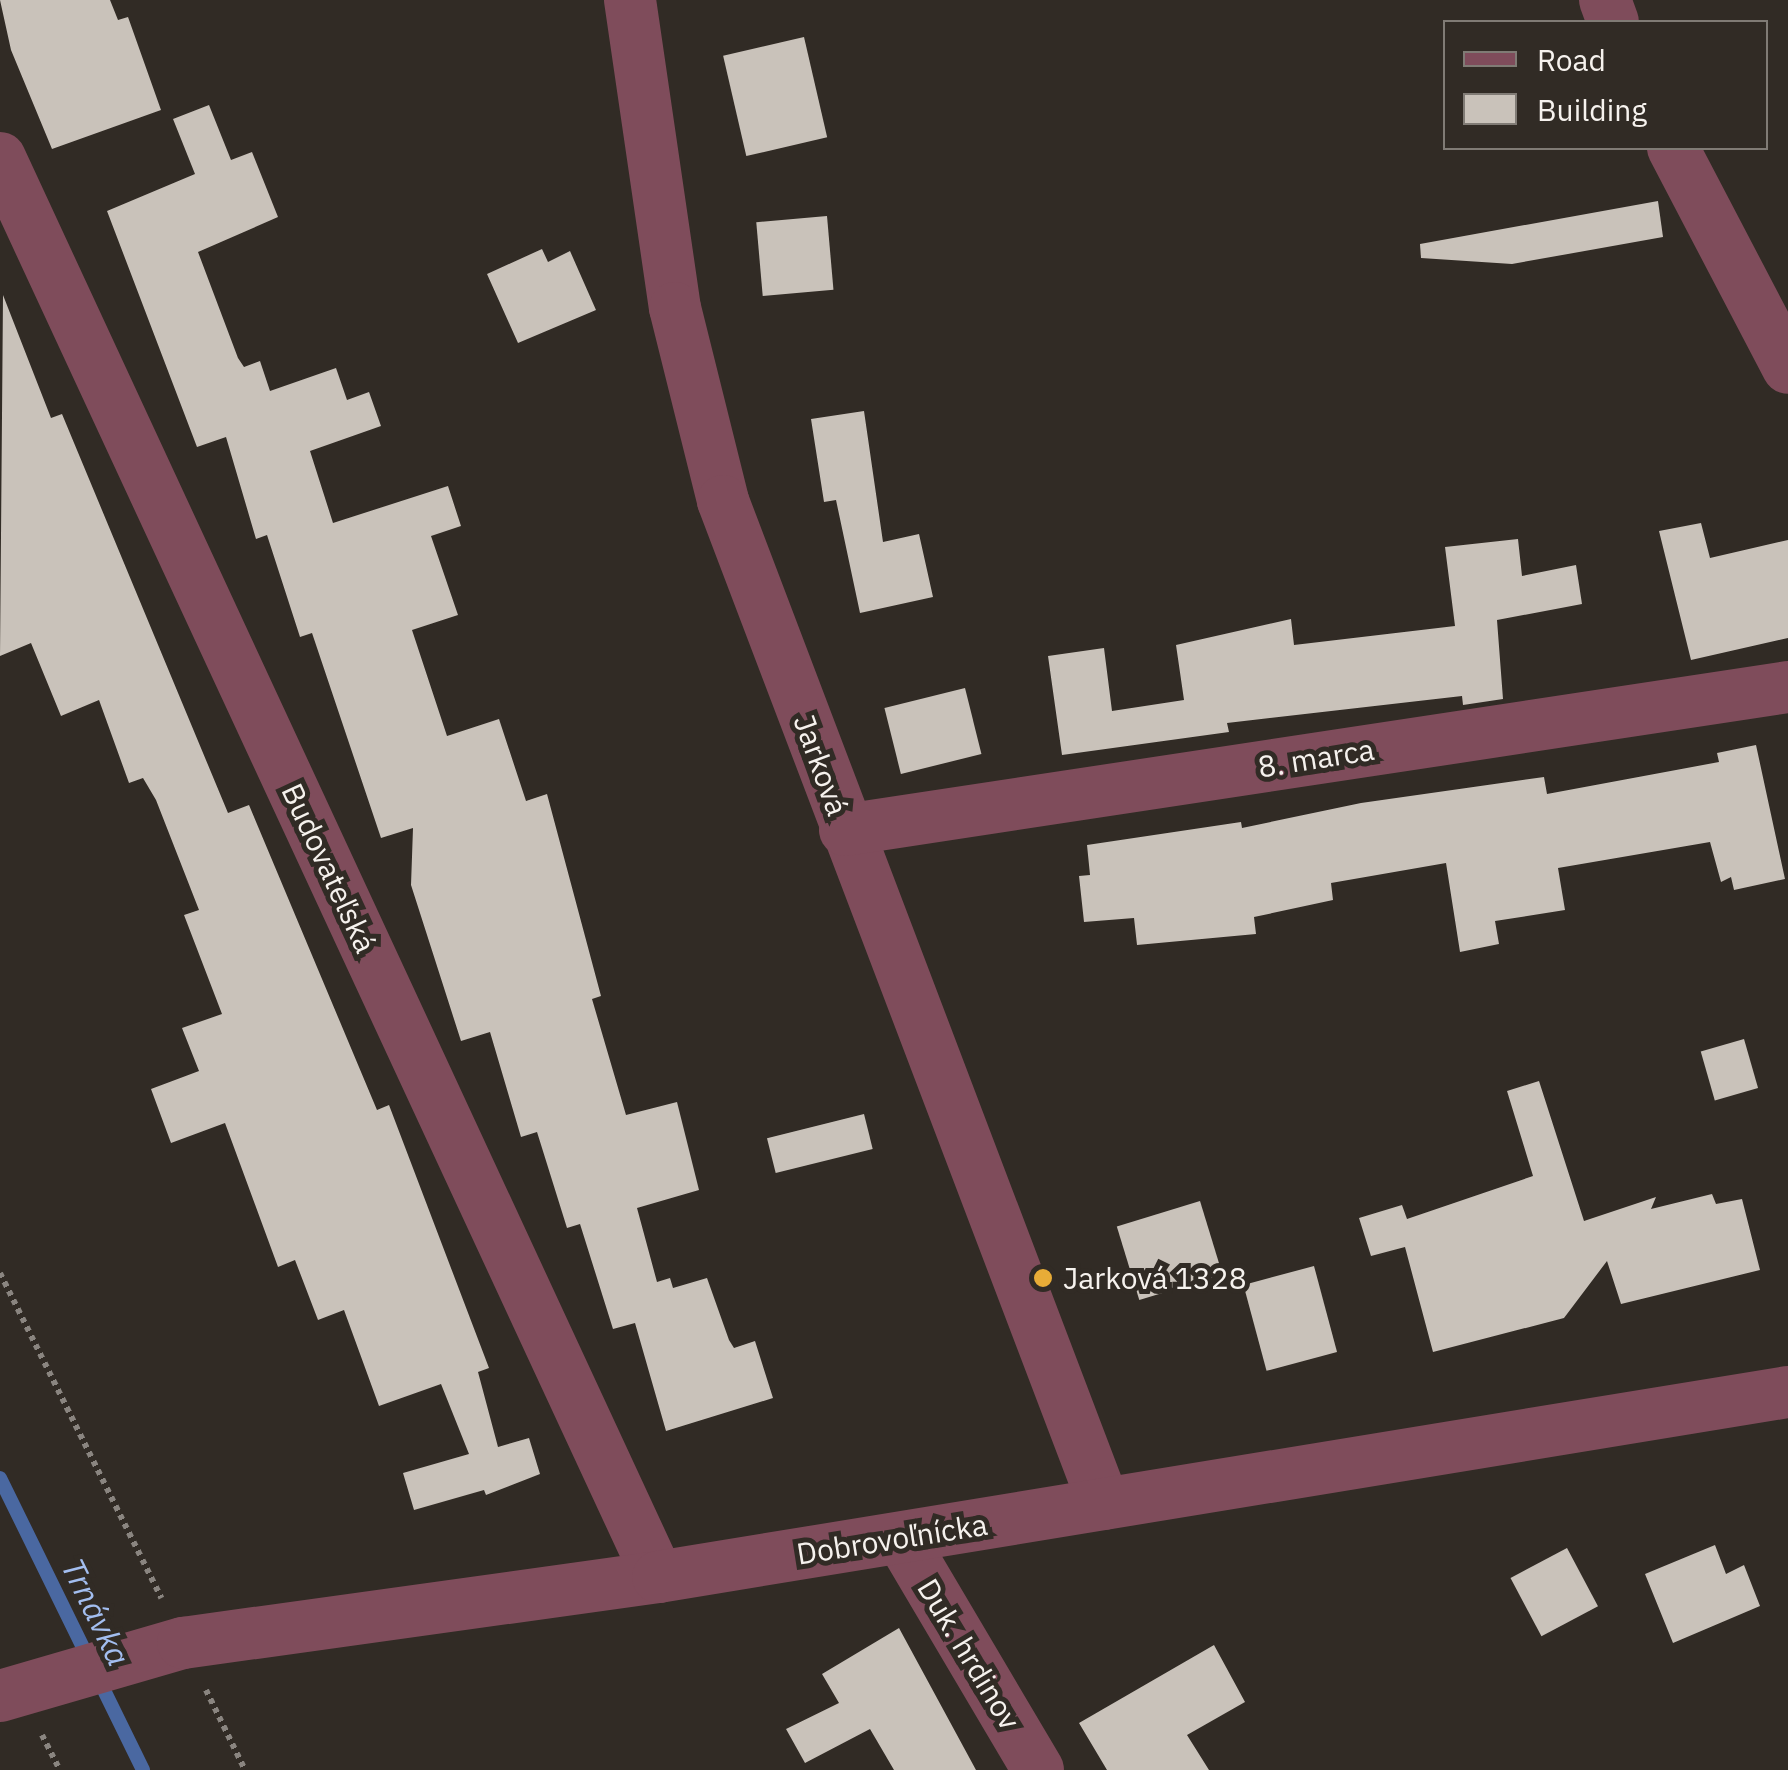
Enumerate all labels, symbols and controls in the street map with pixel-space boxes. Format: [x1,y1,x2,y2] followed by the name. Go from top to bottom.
[1443,20,1768,150] legend
[1537,40,1606,79] text: Road
[1537,90,1647,129] text: Building
[786,710,856,820] street label: Jarková
[1255,731,1377,785] street label: 8. marca
[274,778,384,958] street label: Budovateľská
[1063,1260,1247,1296] place label: Jarková 1328
[1032,1267,1054,1289] marker: Jarková 1328
[794,1506,990,1572] street label: Dobrovoľnícka
[54,1552,138,1672] water label: Trnávka
[910,1572,1028,1736] street label: Duk. hrdinov

